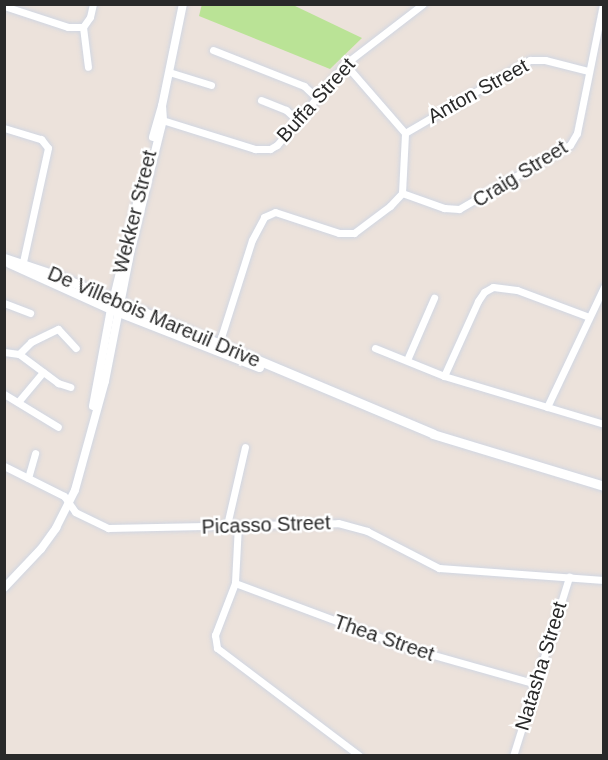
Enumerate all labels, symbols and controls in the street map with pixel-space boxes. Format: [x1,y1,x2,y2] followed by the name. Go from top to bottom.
[272,53,360,147] street label: Buffa Street
[424,54,532,128] street label: Anton Street
[468,136,572,212] street label: Craig Street
[108,148,162,276] street label: Wekker Street
[44,261,264,373] street label: De Villebois Mareuil Drive
[201,511,331,539] street label: Picasso Street
[510,599,572,733] street label: Natasha Street
[331,610,437,666] street label: Thea Street

